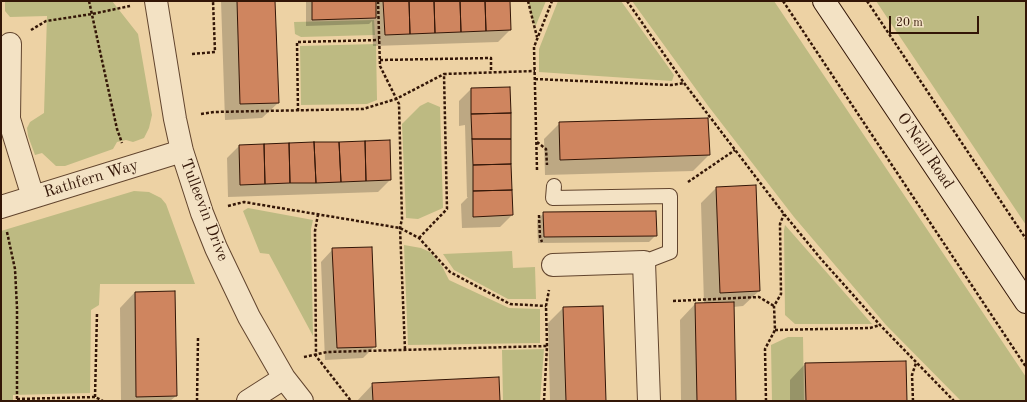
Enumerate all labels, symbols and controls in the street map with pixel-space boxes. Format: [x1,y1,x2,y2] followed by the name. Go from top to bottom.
[891,8,981,34] scale bar
[896,17,923,29] text: 20 m
[892,109,958,193] street label: O'Neill Road
[41,156,141,202] street label: Rathfern Way
[176,156,232,264] street label: Tulleevin Drive

